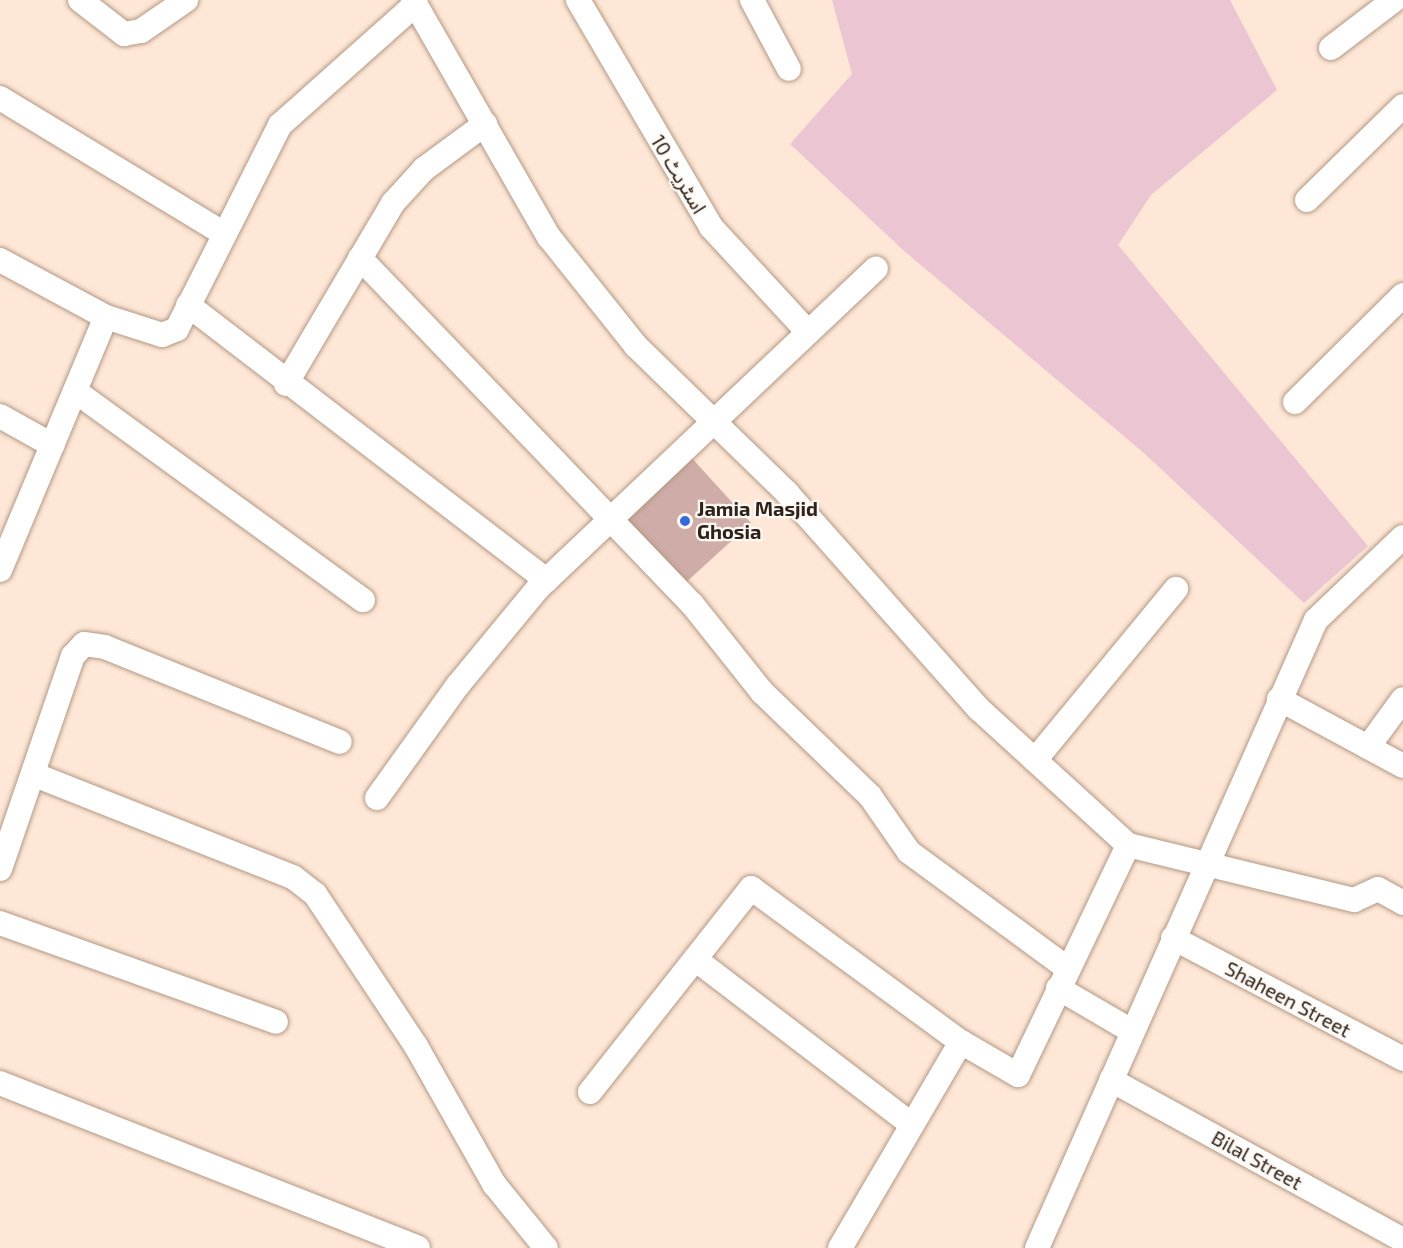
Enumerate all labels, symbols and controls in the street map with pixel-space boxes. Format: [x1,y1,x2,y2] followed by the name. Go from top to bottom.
[646,130,712,218] street label: اسٹریٹ 10
[697,497,818,544] place label: Jamia Masjid Ghosia
[678,514,692,528] marker: Jamia Masjid Ghosia
[1221,956,1355,1042] street label: Shaheen Street
[1207,1125,1307,1195] street label: Bilal Street

